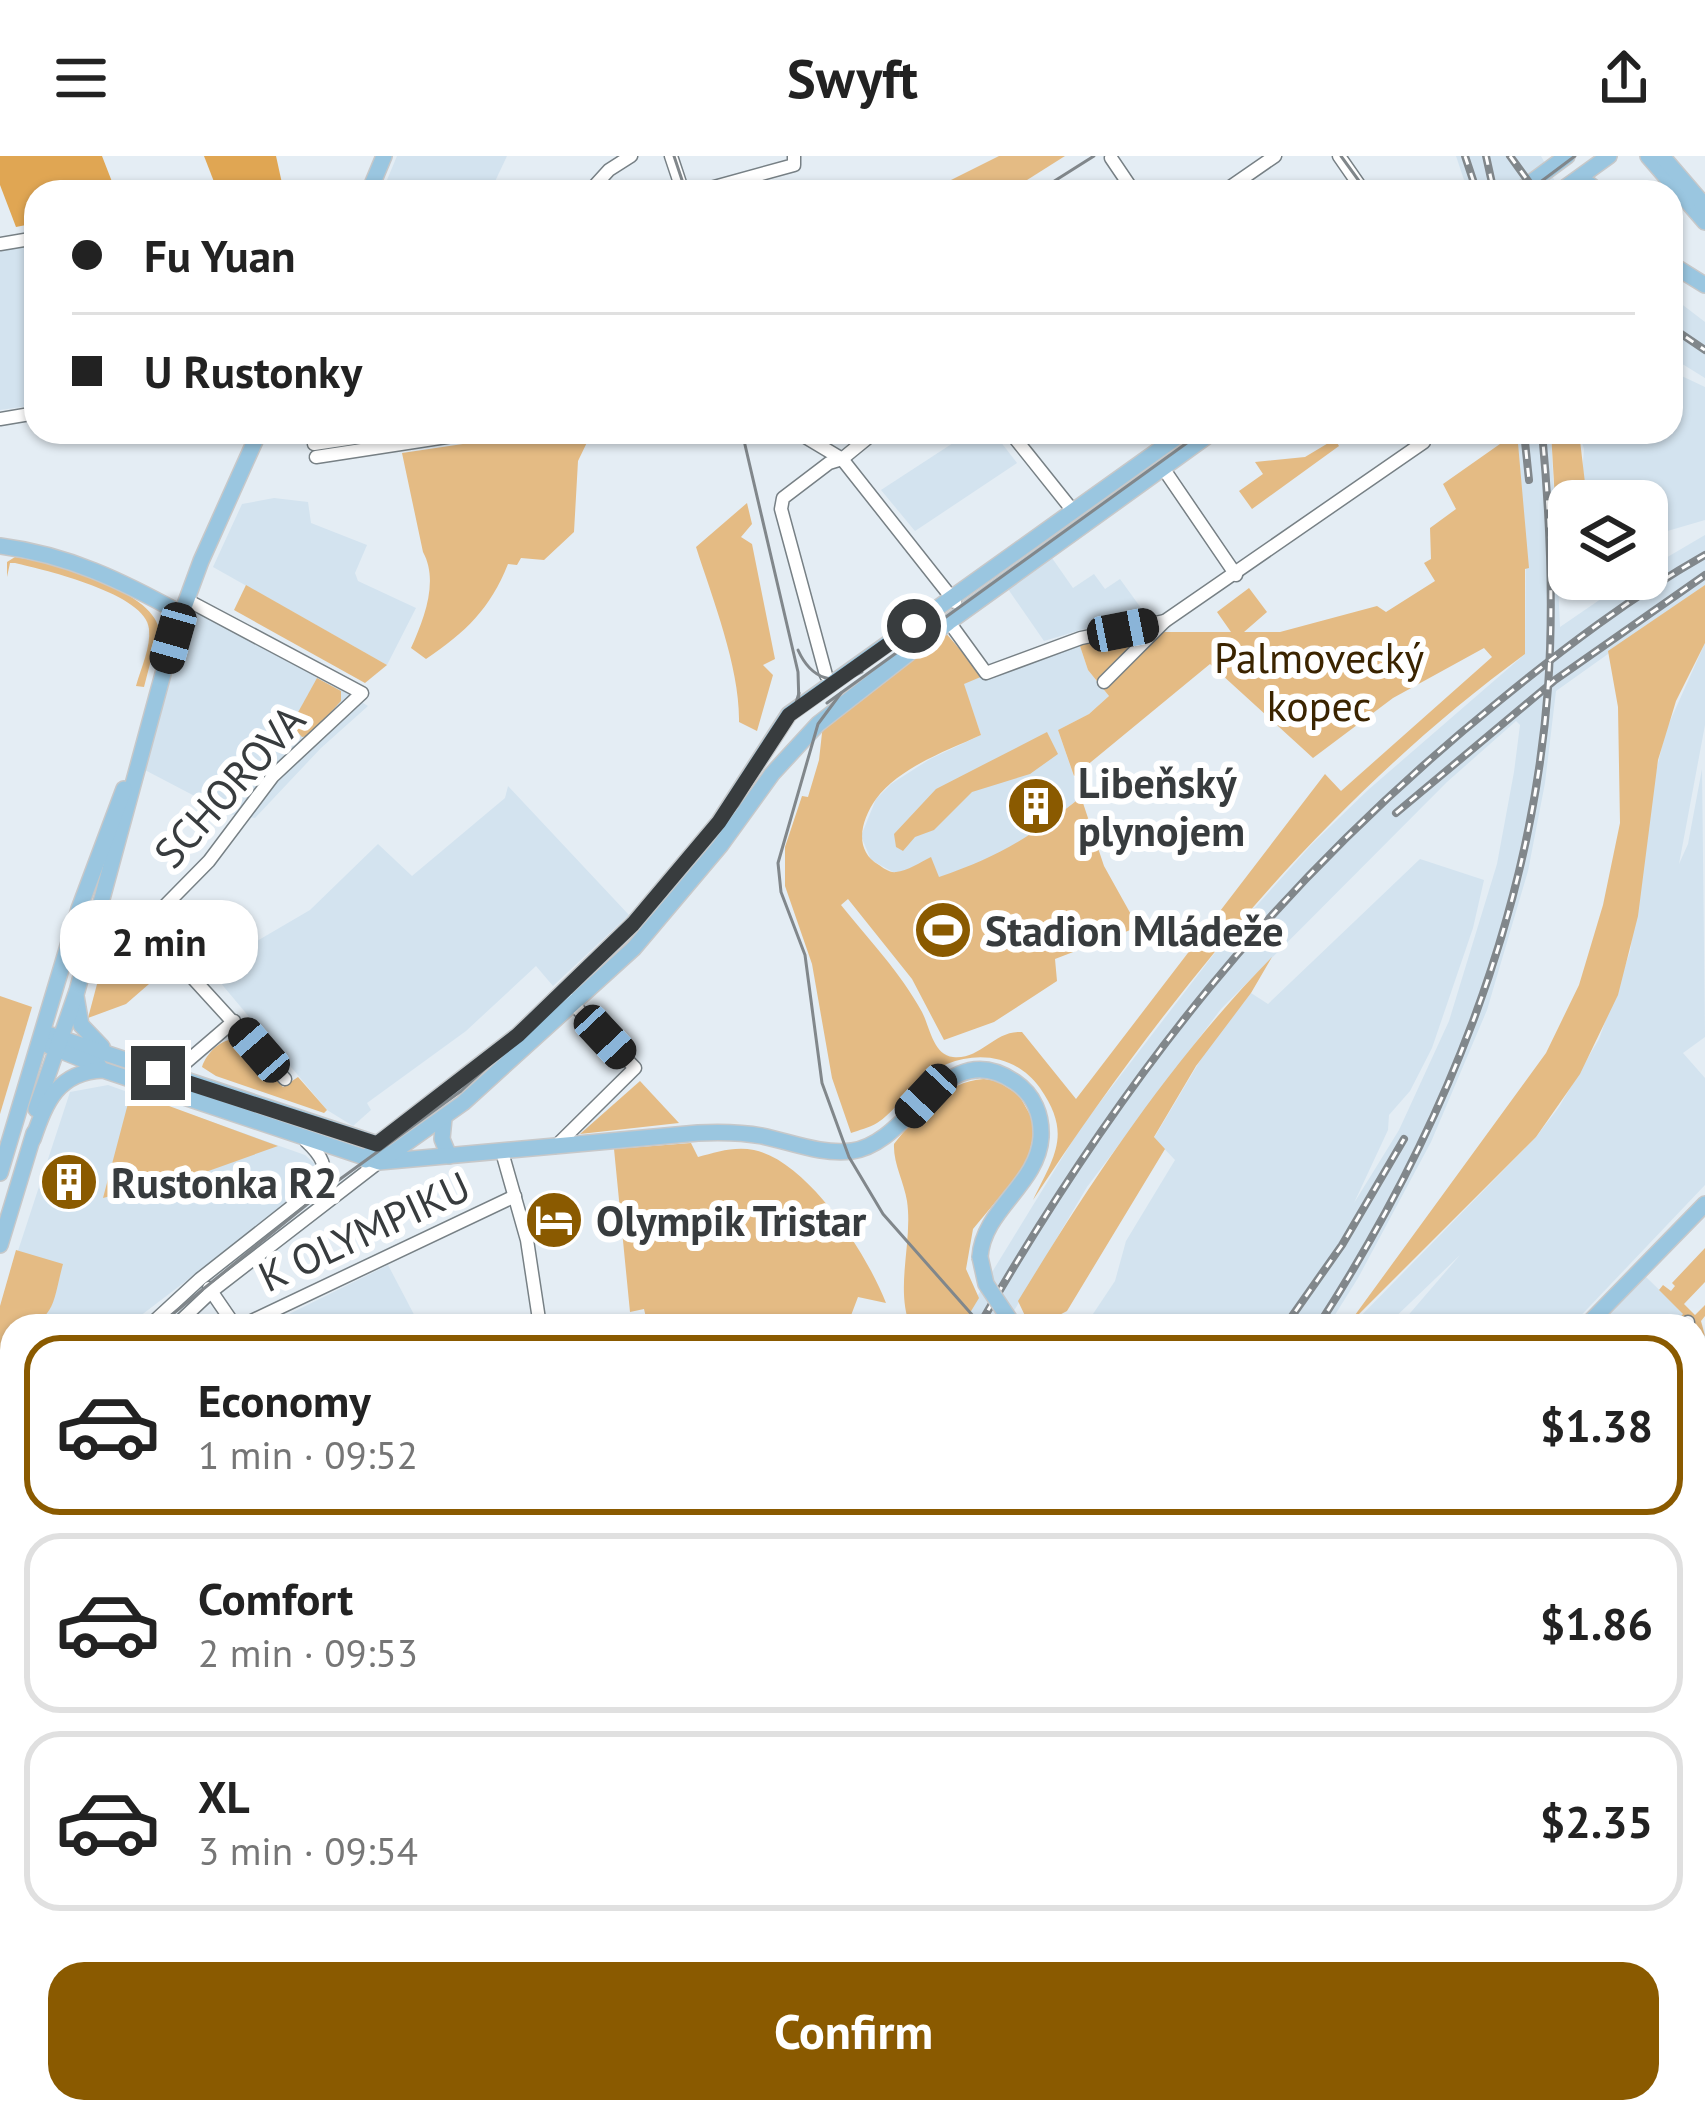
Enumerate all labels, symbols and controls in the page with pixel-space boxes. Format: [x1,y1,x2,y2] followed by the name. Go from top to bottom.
[787,43,918,113] text: Swyft
[48,45,114,111] icon: menu
[1591,45,1657,111] icon: share
[144,226,296,284] text: Fu Yuan
[144,342,362,400] text: U Rustonky
[1548,480,1668,600] map controls
[1548,480,1668,600] button: layers
[146,598,200,678] car
[887,599,941,653] route start
[1084,605,1162,655] car
[1214,630,1425,733] park label: Palmovecký kopec
[141,693,317,879] street label: SCHOROVA
[1078,755,1245,858] place label: Libeňský plynojem
[1005,775,1067,837] building icon: Libeňský plynojem
[59,899,257,983] callout: 2 min
[912,899,974,961] sports icon: Stadion Mládeže
[985,903,1284,958] place label: Stadion Mládeže
[111,916,207,967] text: 2 min
[567,998,643,1076] car
[222,1011,296,1089] car
[131,1046,185,1100] route end
[888,1057,964,1135] car
[38,1151,100,1213] building icon: Rustonka R2
[111,1155,338,1210] place label: Rustonka R2
[250,1158,478,1304] street label: K OLYMPIKU
[523,1189,585,1251] hotel icon: Olympik Tristar
[596,1193,867,1248] place label: Olympik Tristar
[54,1371,162,1479] icon: car
[198,1371,371,1429] text: Economy
[1540,1396,1653,1454] text: $1.38
[198,1429,418,1480] text: 1 min · 09:52
[54,1569,162,1677] icon: car
[198,1569,353,1627] text: Comfort
[1540,1594,1653,1652] text: $1.86
[198,1627,418,1678] text: 2 min · 09:53
[54,1767,162,1875] icon: car
[198,1767,250,1825] text: XL
[1540,1792,1653,1850] text: $2.35
[198,1825,418,1876] text: 3 min · 09:54
[48,1962,1659,2100] button: Confirm

